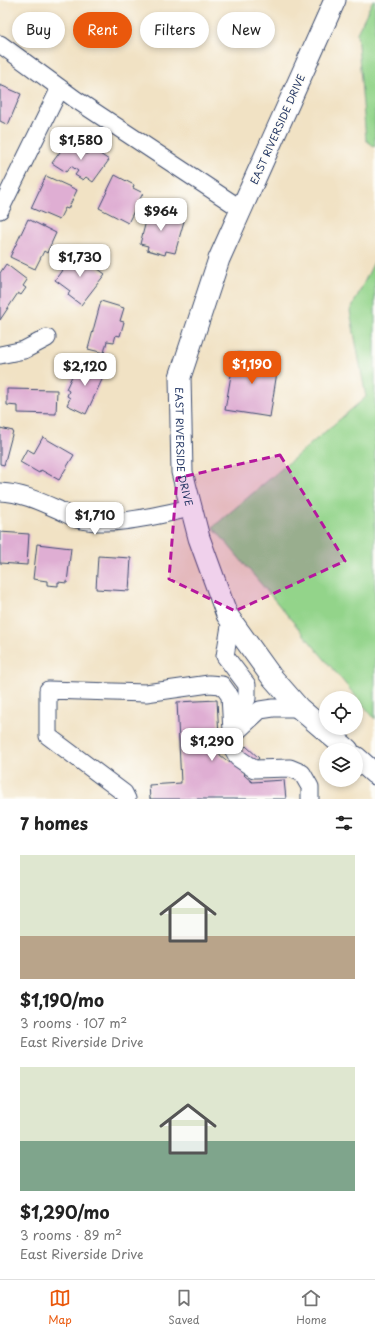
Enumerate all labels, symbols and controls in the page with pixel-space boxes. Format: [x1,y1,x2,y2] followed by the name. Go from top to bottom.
[12,12,65,48] chip: Buy
[73,12,132,48] chip: Rent
[140,12,209,48] chip: Filters
[217,12,275,48] chip: New
[246,71,308,187] street label: EAST RIVERSIDE DRIVE
[48,127,114,161] pin: $1,580
[59,130,103,149] text: $1,580
[137,198,185,232] pin: $964
[144,201,178,220] text: $964
[47,244,113,278] pin: $1,730
[58,247,102,266] text: $1,730
[219,351,285,385] pin: $1,190
[52,353,118,387] pin: $2,120
[232,354,272,373] text: $1,190
[63,356,107,375] text: $2,120
[173,387,198,507] street label: EAST RIVERSIDE DRIVE
[62,502,128,536] pin: $1,710
[75,505,115,524] text: $1,710
[319,691,363,787] map controls
[319,691,363,735] button: locate
[179,728,245,762] pin: $1,290
[190,731,234,750] text: $1,290
[319,743,363,787] button: layers
[20,810,88,836] text: 7 homes
[333,812,355,834] icon: filters
[152,881,224,953] icon: home
[20,987,104,1013] text: $1,190/mo
[20,1013,127,1032] text: 3 rooms · 107 m²
[20,1032,144,1051] text: East Riverside Drive
[152,1093,224,1165] icon: home
[20,1199,109,1225] text: $1,290/mo
[20,1225,122,1244] text: 3 rooms · 89 m²
[20,1244,144,1263] text: East Riverside Drive
[48,1287,72,1328] tab: Map
[168,1287,200,1328] tab: Saved
[296,1287,327,1328] tab: Home

